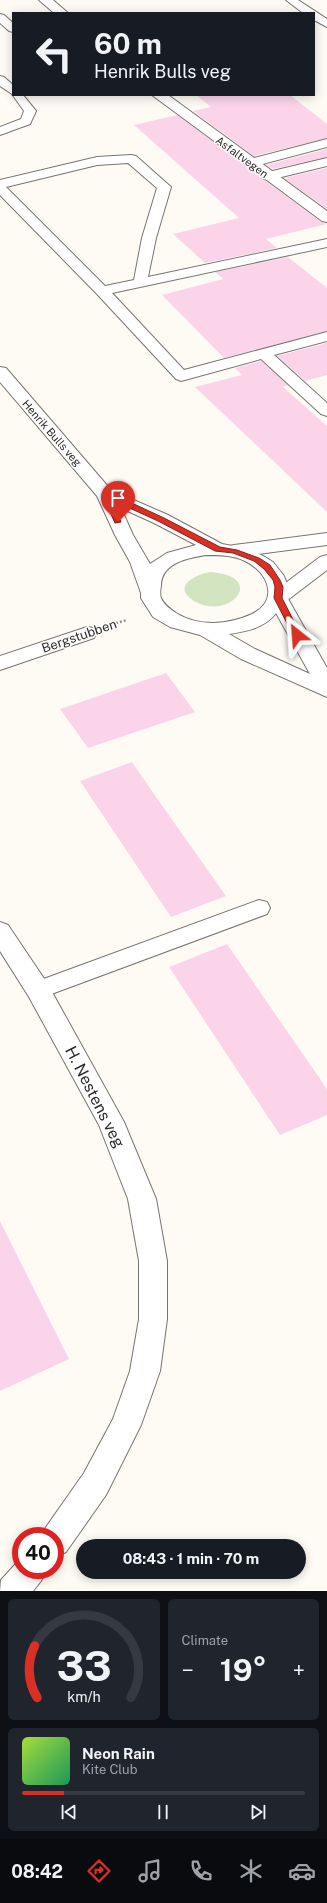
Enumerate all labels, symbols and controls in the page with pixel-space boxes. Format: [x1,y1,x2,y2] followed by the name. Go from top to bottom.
[94,27,162,60] text: 60 m
[28,28,80,80] icon: left
[94,61,231,82] text: Henrik Bulls veg
[213,134,271,180] street label: Asfaltvegen
[20,397,84,469] street label: Henrik Bulls veg
[101,481,135,522] pin
[107,487,129,509] icon: arrive
[276,614,318,656] position arrow
[40,616,118,656] street label: Bergstubben
[61,1043,129,1151] street label: H. Nestens veg
[12,1527,64,1579] speed limit sign: 40
[123,1550,259,1567] text: 08:43 · 1 min · 70 m
[182,1633,228,1648] text: Climate
[56,1640,111,1689] text: 33
[220,1652,267,1688] text: 19°
[182,1657,194,1683] text: −
[293,1657,305,1683] text: +
[67,1687,101,1704] text: km/h
[82,1745,155,1762] text: Neon Rain
[82,1762,137,1777] text: Kite Club
[58,1801,80,1823] icon: previous
[152,1801,174,1823] icon: pause
[247,1801,269,1823] icon: next
[85,1857,113,1885] icon: directions
[136,1857,164,1885] icon: music
[187,1857,215,1885] icon: phone
[237,1857,265,1885] icon: climate
[288,1857,316,1885] icon: car
[11,1861,63,1882] text: 08:42

